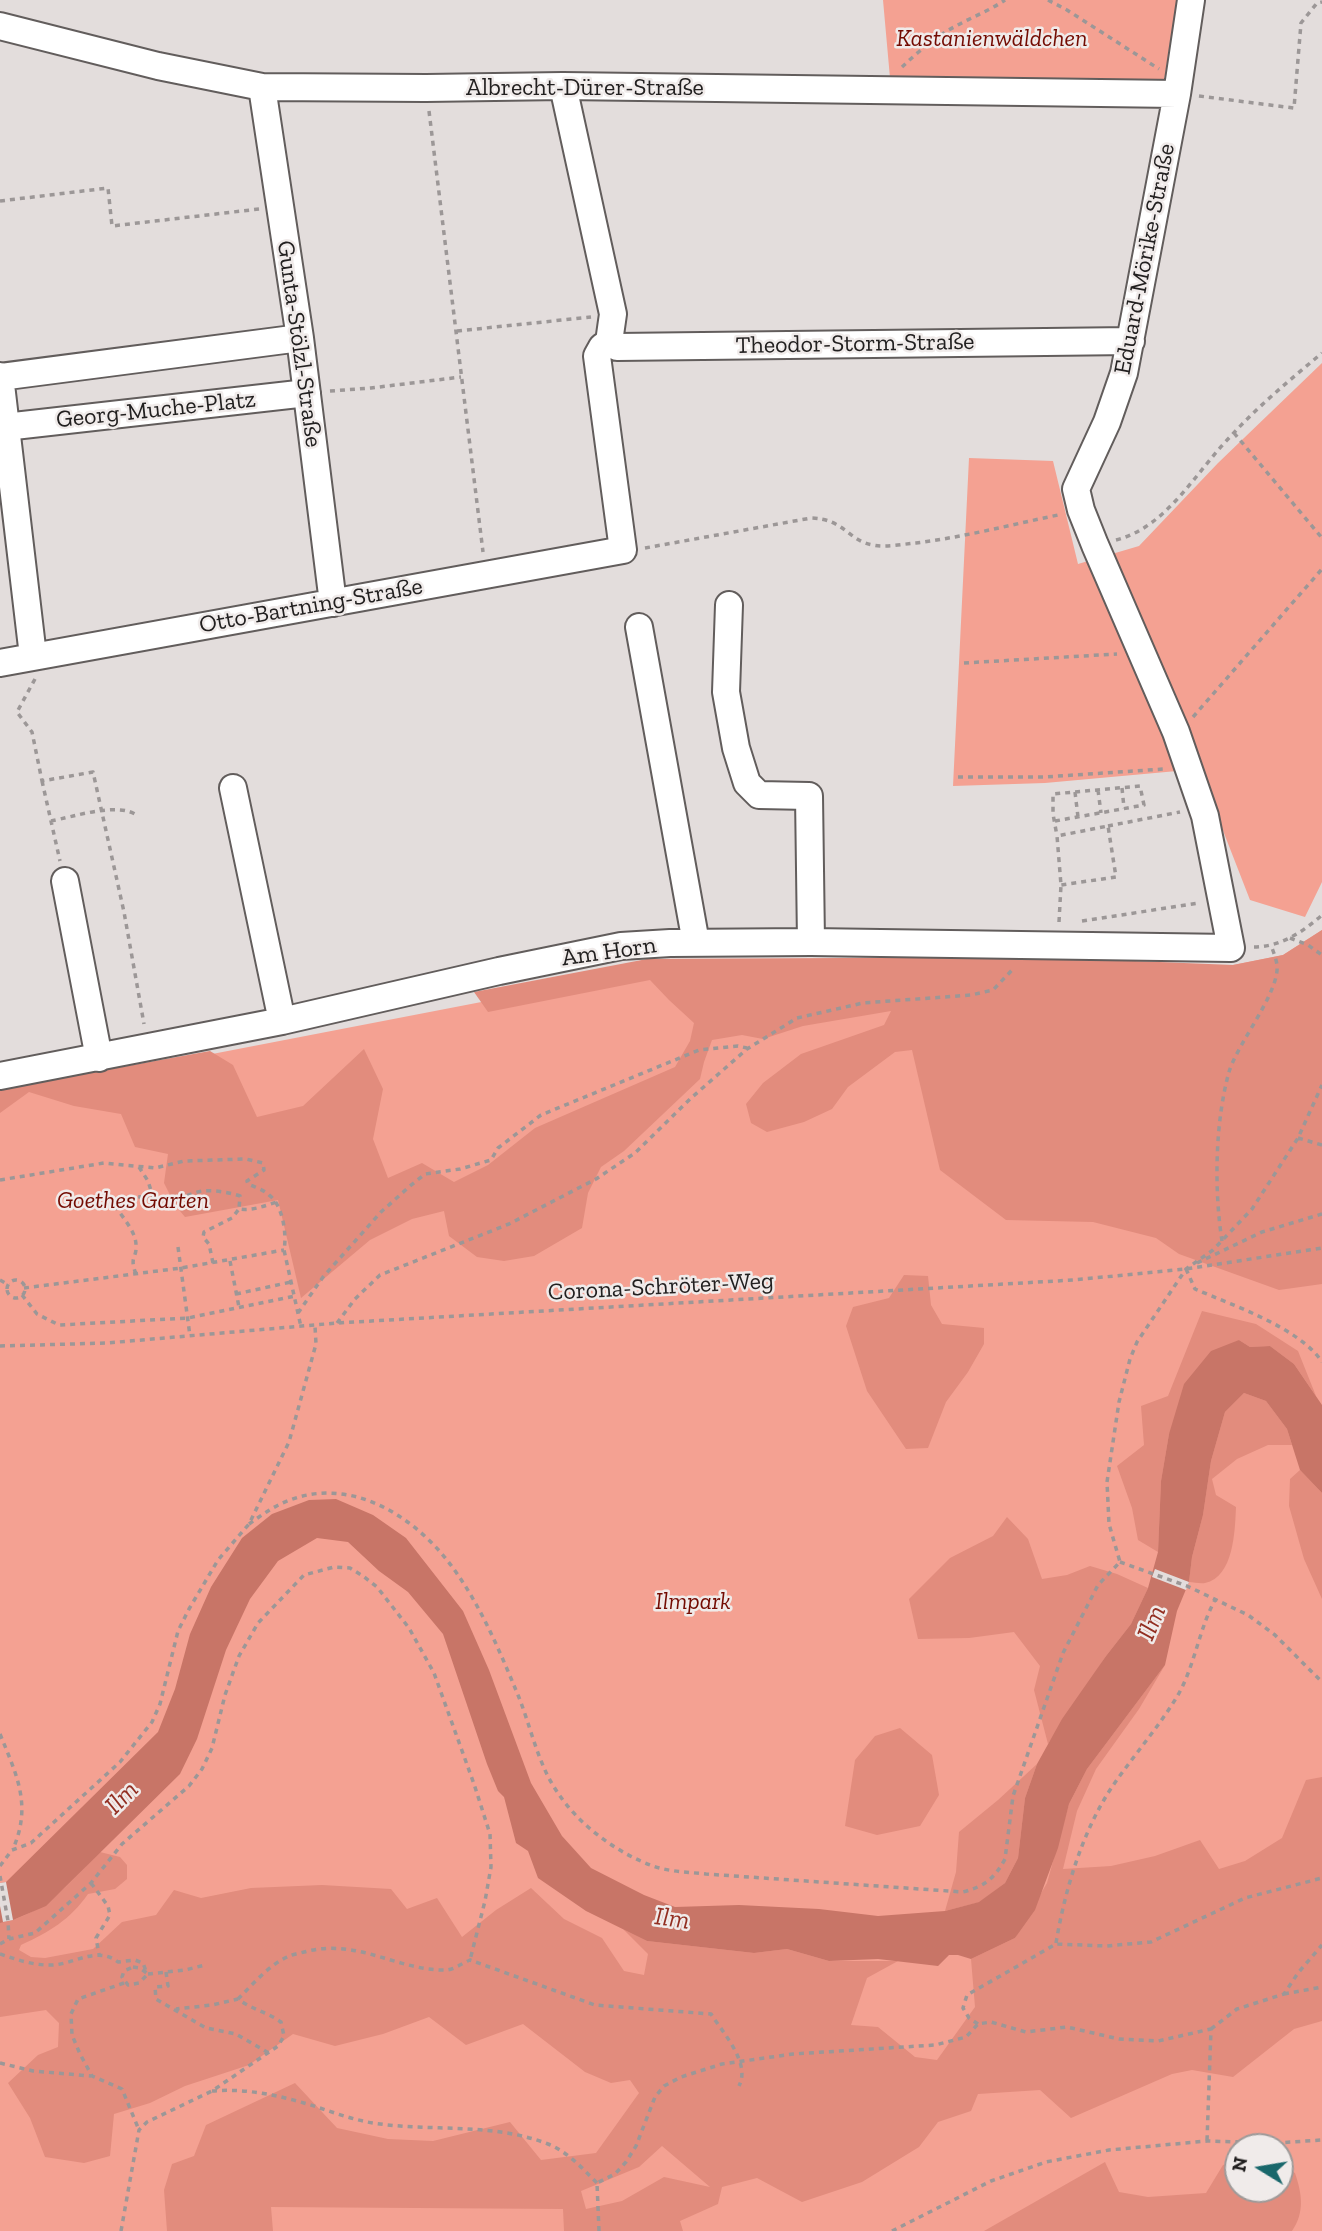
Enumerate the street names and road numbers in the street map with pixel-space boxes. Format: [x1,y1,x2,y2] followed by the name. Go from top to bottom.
[466,74,704,102] street label: Albrecht-Dürer-Straße
[1108,141,1182,377] street label: Eduard-Mörike-Straße
[270,239,328,449] street label: Gunta-Stölzl-Straße
[735,328,975,360] street label: Theodor-Storm-Straße
[55,385,257,435] street label: Georg-Muche-Platz
[197,572,425,640] street label: Otto-Bartning-Straße
[560,931,658,973] street label: Am Horn
[547,1267,775,1307] street label: Corona-Schröter-Weg

